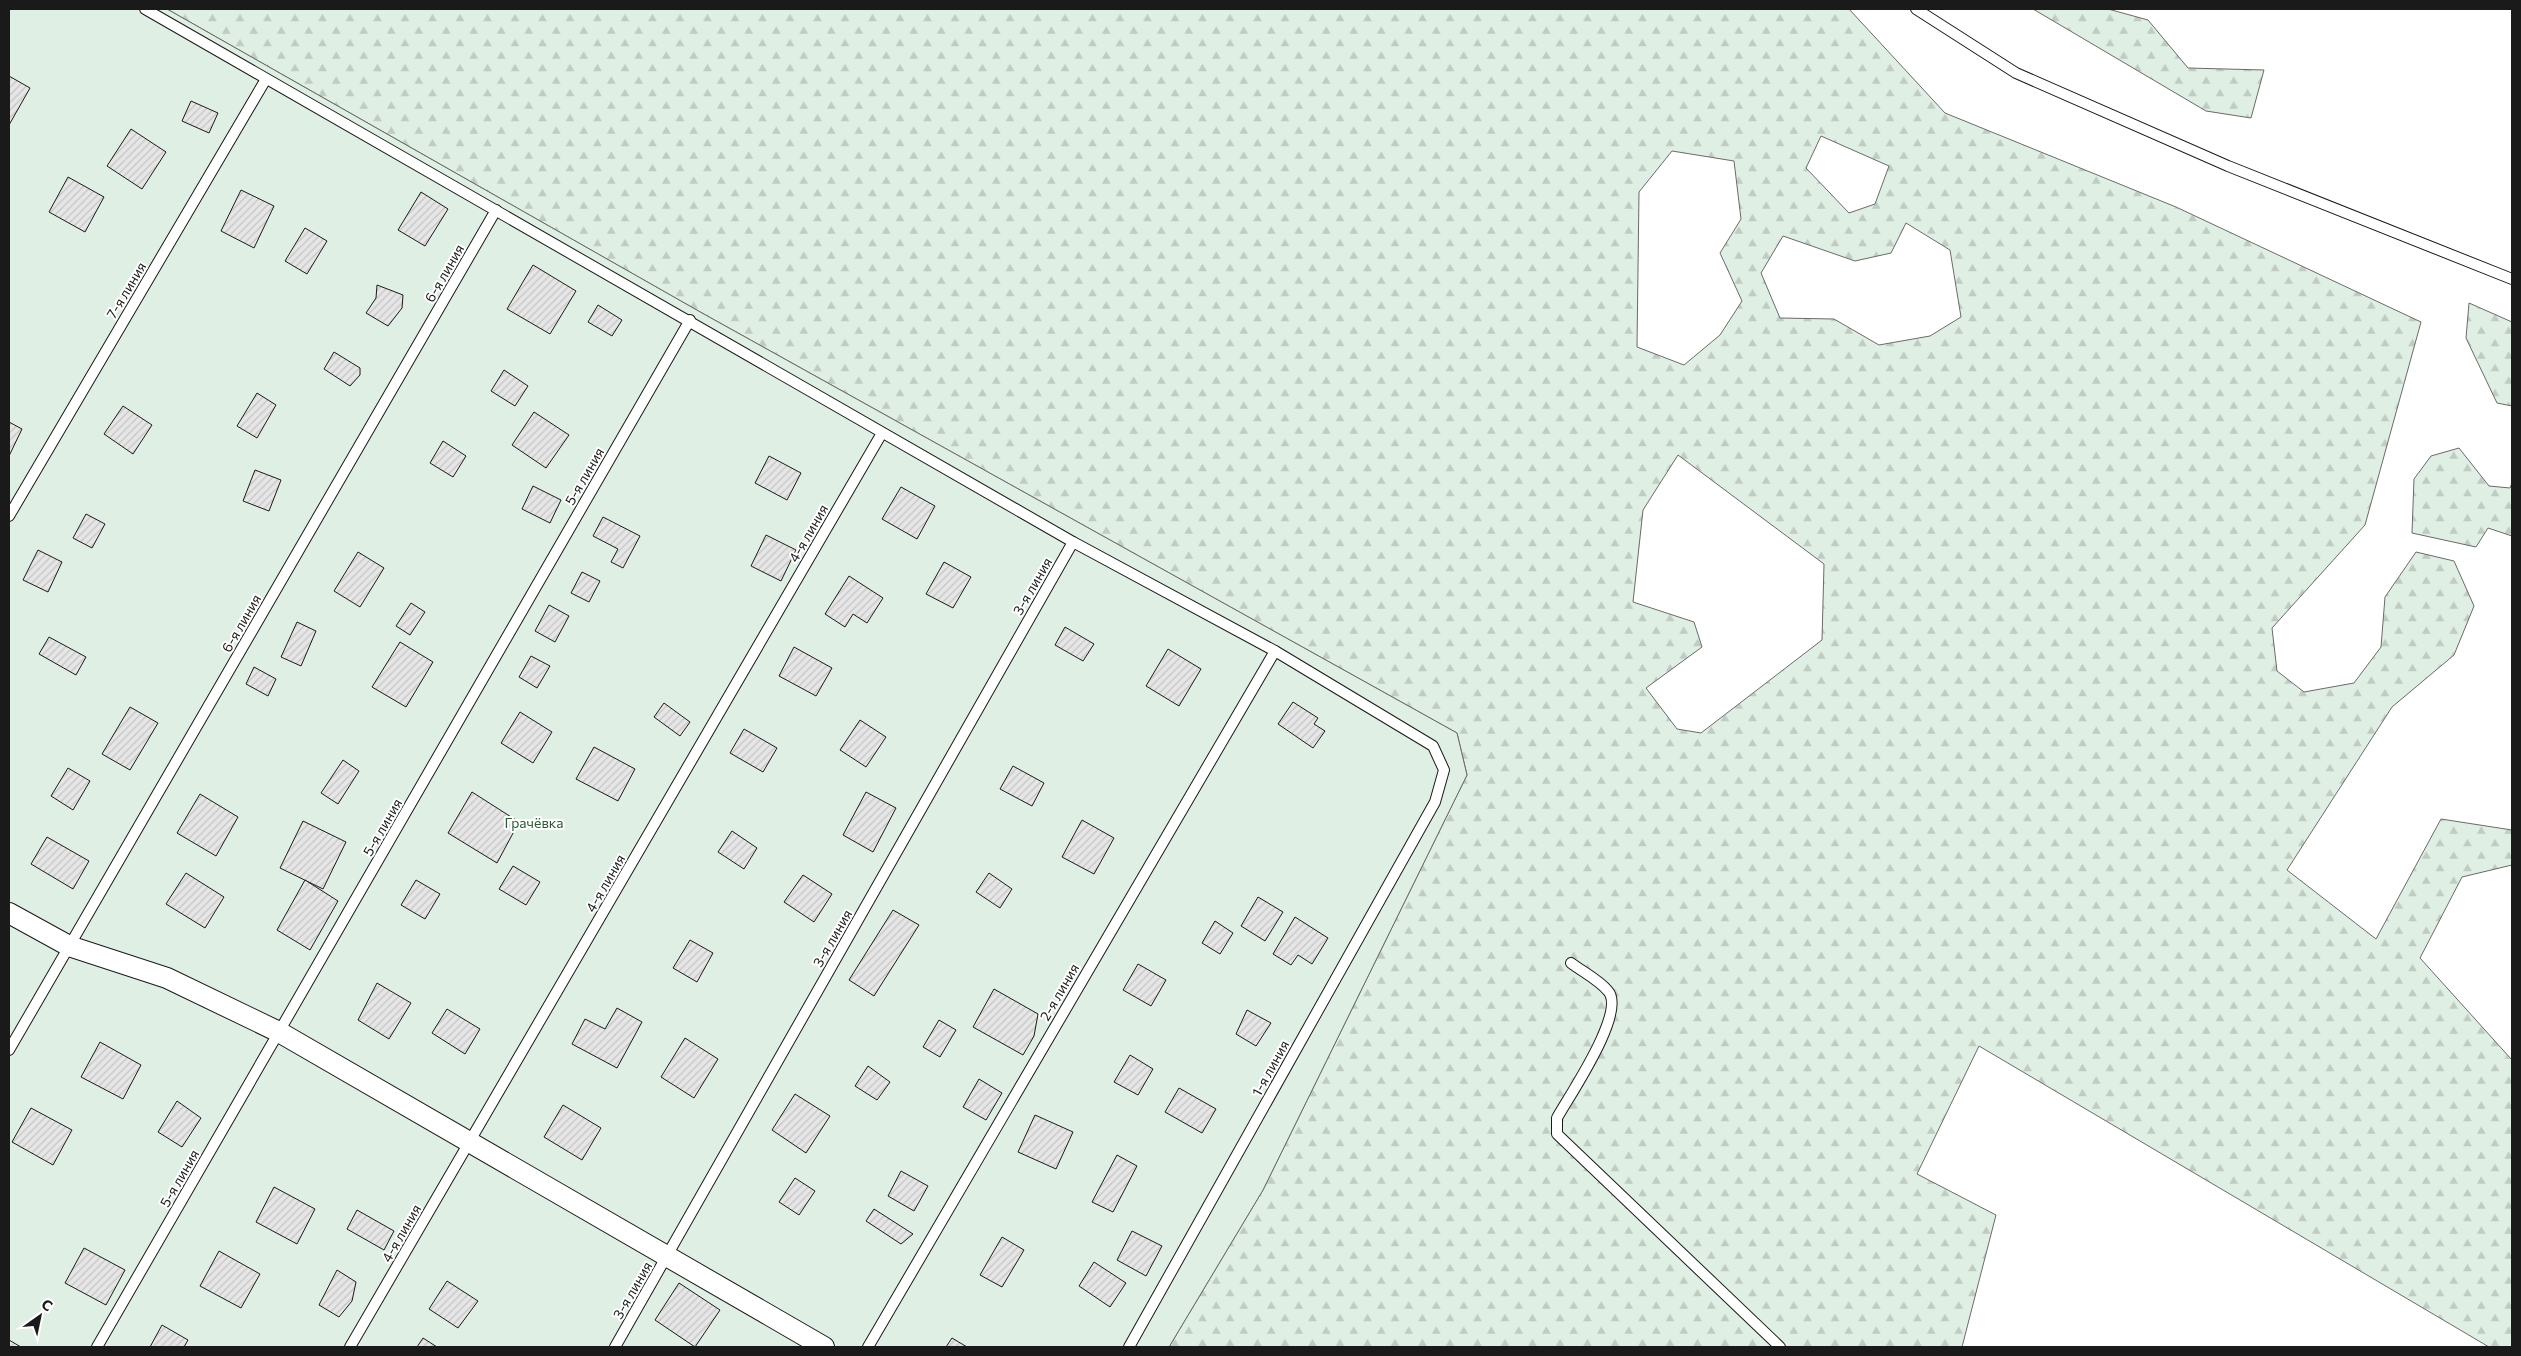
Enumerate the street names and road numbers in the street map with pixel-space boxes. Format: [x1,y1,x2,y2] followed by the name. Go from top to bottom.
[421,241,467,305] street label: 6-я линия
[103,259,149,321] street label: 7-я линия
[561,444,607,508] street label: 5-я линия
[785,501,831,565] street label: 4-я линия
[1009,554,1055,618] street label: 3-я линия
[218,591,264,655] street label: 6-я линия
[359,795,405,859] street label: 5-я линия
[582,851,628,915] street label: 4-я линия
[809,906,855,970] street label: 3-я линия
[1036,960,1082,1024] street label: 2-я линия
[1248,1037,1292,1099] street label: 1-я линия
[156,1146,202,1210] street label: 5-я линия
[378,1201,424,1265] street label: 4-я линия
[609,1258,655,1322] street label: 3-я линия

